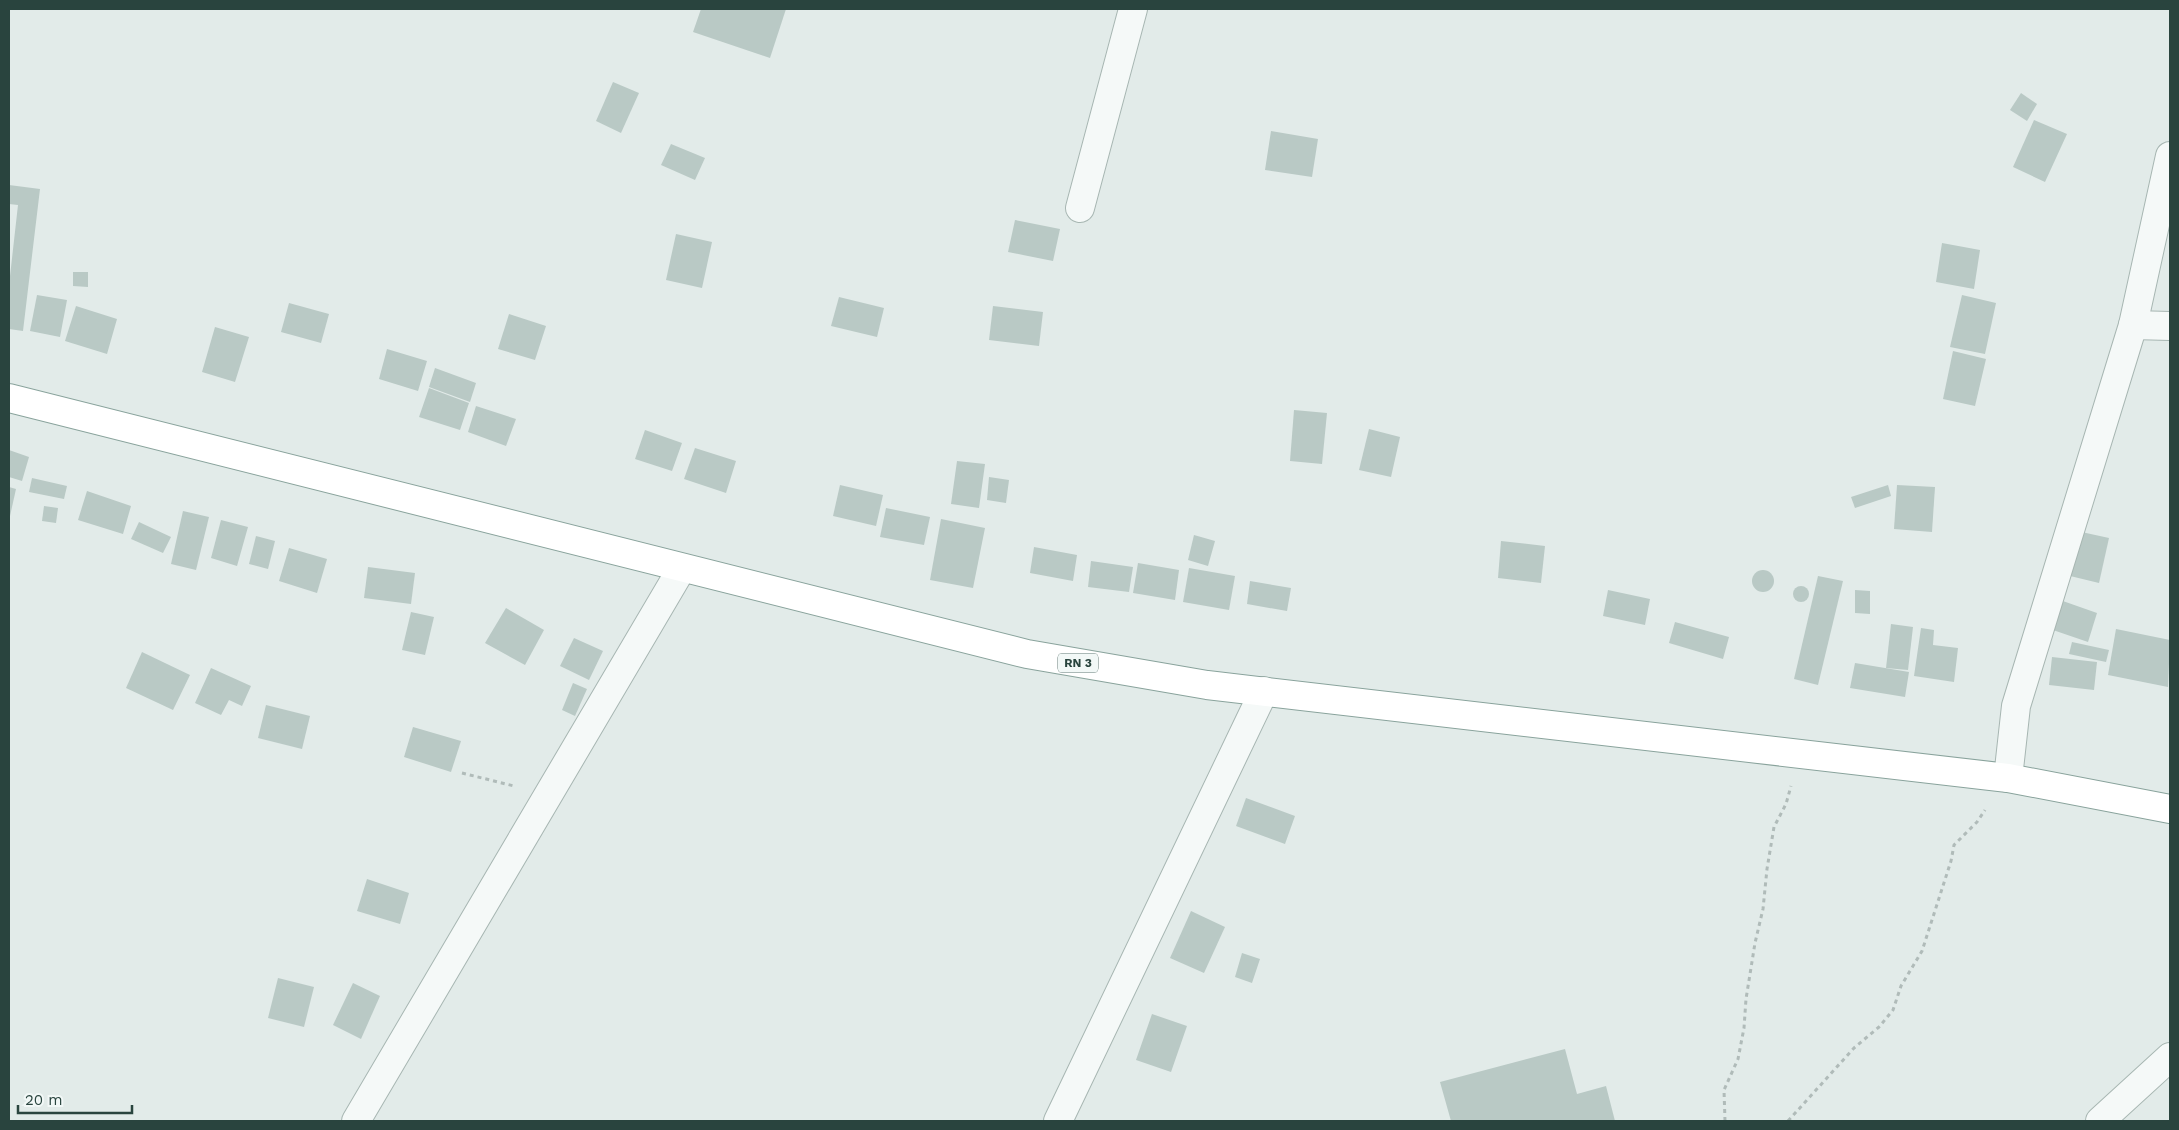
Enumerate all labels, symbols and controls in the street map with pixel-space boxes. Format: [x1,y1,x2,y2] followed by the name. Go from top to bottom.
[1058,654,1098,672] road number: RN 3
[18,1082,131,1114] scale bar
[25,1091,63,1109] text: 20 m

